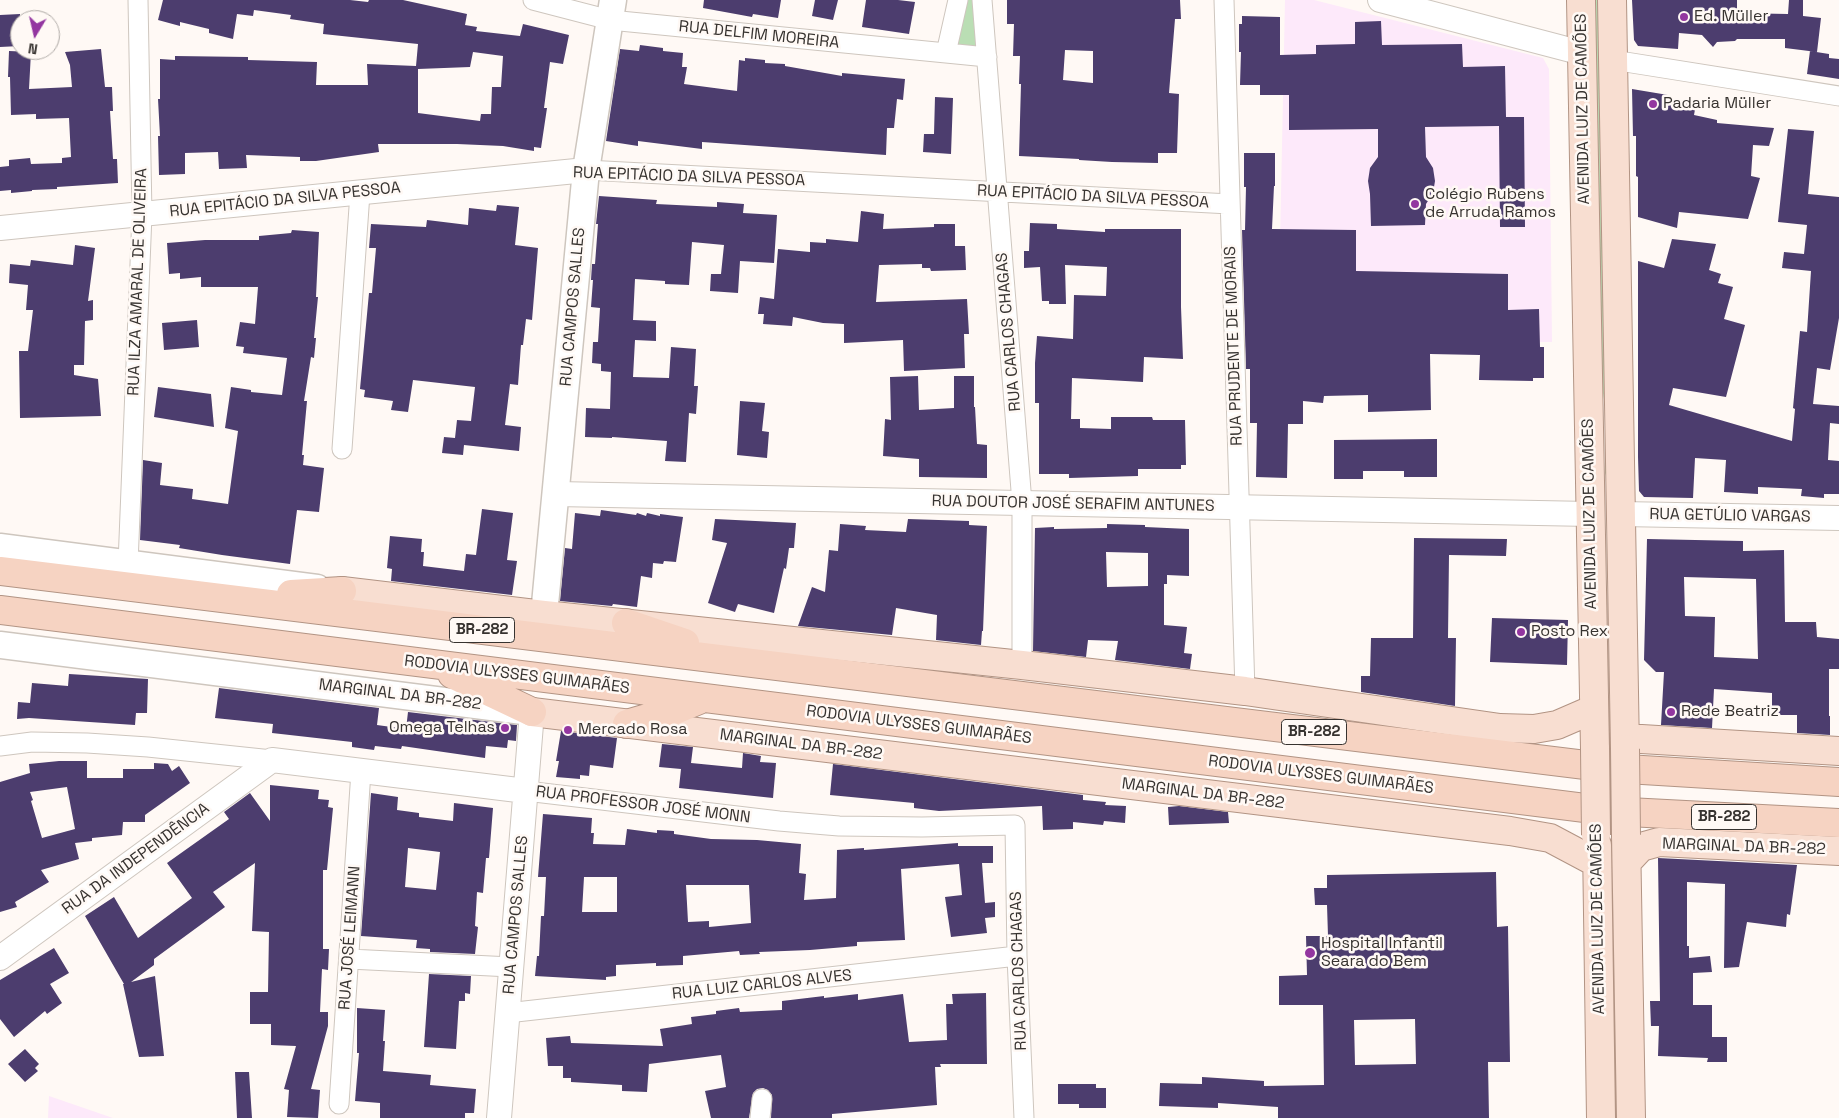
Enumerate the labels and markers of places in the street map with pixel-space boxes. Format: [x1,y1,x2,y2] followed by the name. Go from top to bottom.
[1694,7,1768,27] place label: Ed. Müller
[1678,11,1690,23] marker: Ed. Müller
[1663,94,1771,114] place label: Padaria Müller
[1647,98,1659,110] marker: Padaria Müller
[1425,185,1556,223] place label: Colégio Rubens de Arruda Ramos
[1409,198,1421,210] marker: Colégio Rubens de Arruda Ramos
[1531,622,1608,642] place label: Posto Rex
[1515,626,1527,638] marker: Posto Rex
[1681,702,1779,722] place label: Rede Beatriz
[1665,706,1677,718] marker: Rede Beatriz
[389,718,495,738] place label: Omega Telhas
[578,720,687,740] place label: Mercado Rosa
[499,722,511,734] marker: Omega Telhas
[562,724,574,736] marker: Mercado Rosa
[1321,934,1443,972] place label: Hospital Infantil Seara do Bem
[1303,946,1317,960] marker: Hospital Infantil Seara do Bem

